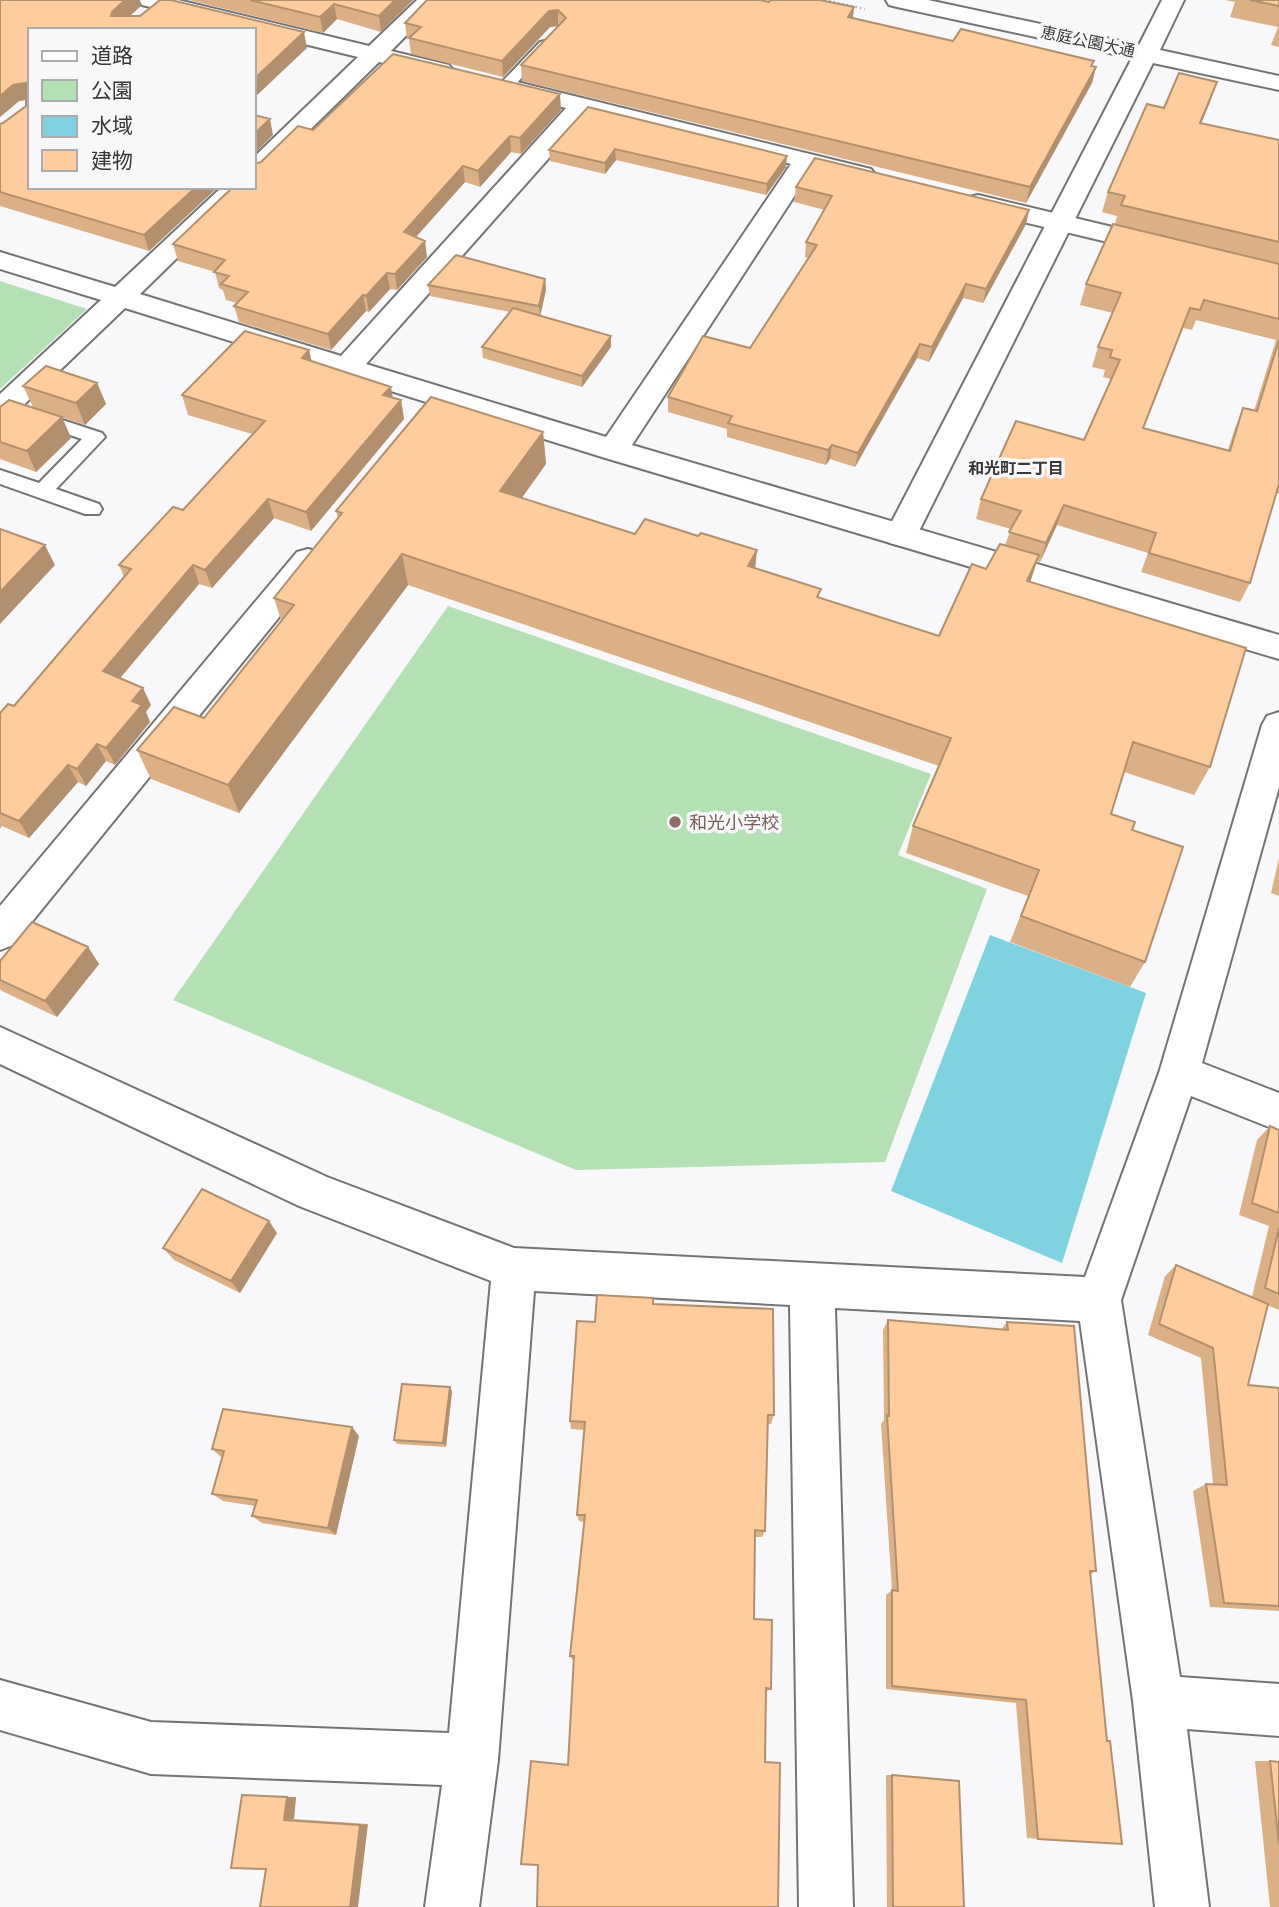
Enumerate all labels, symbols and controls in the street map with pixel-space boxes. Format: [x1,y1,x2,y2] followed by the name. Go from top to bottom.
[1039,21,1137,61] street label: 恵庭公園大通
[28,28,256,189] legend
[91,42,133,68] text: 道路
[91,77,133,103] text: 公園
[91,112,133,138] text: 水域
[91,147,133,173] text: 建物
[968,458,1064,478] district label: 和光町二丁目
[689,811,779,834] place label: 和光小学校
[667,814,683,830] marker: 和光小学校

